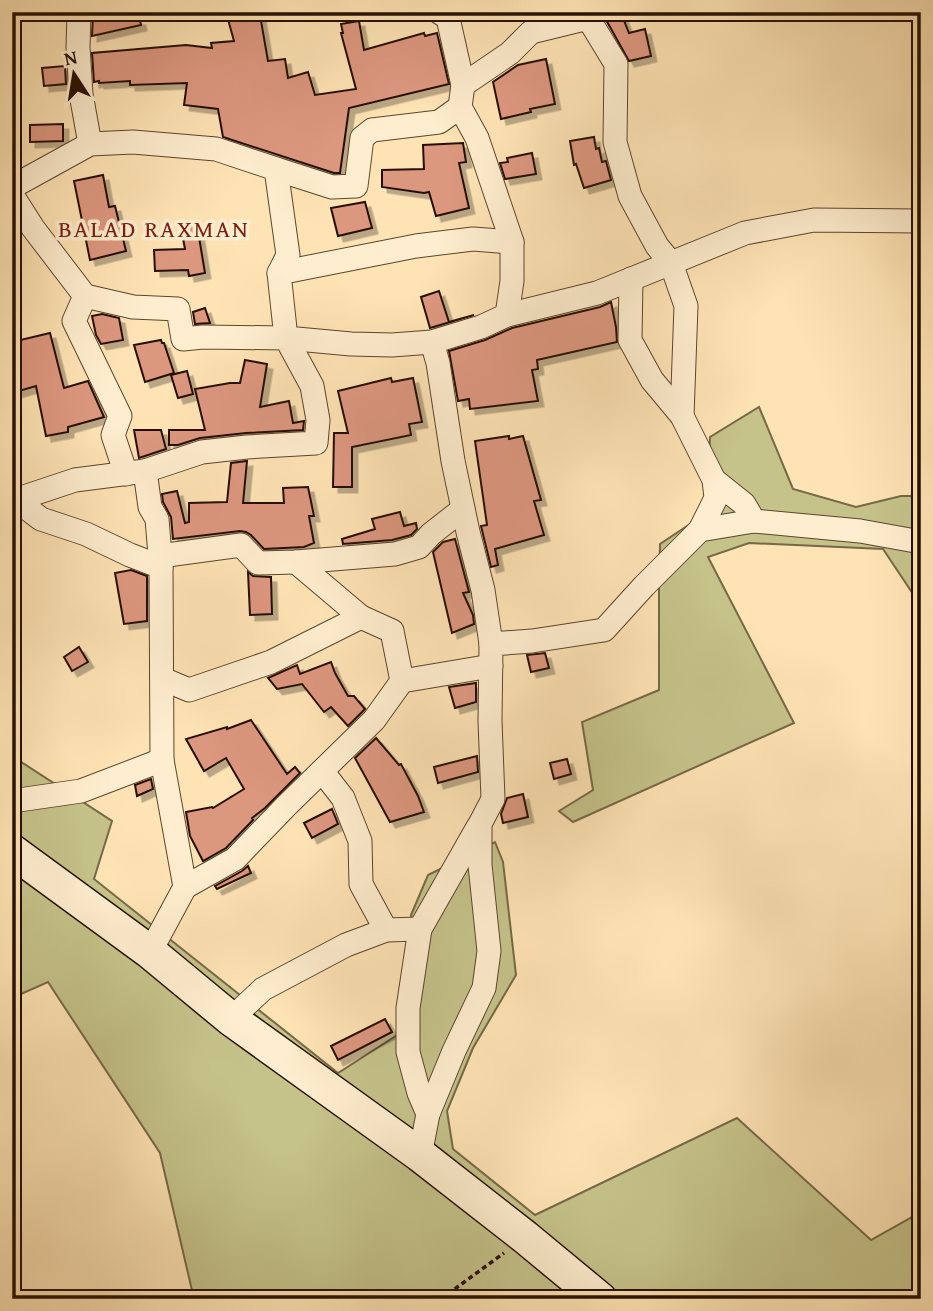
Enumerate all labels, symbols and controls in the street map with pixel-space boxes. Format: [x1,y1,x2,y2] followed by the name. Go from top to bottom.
[38,38,108,108] north arrow
[61,42,80,72] text: N
[58,211,250,246] district label: BALAD RAXMAN

